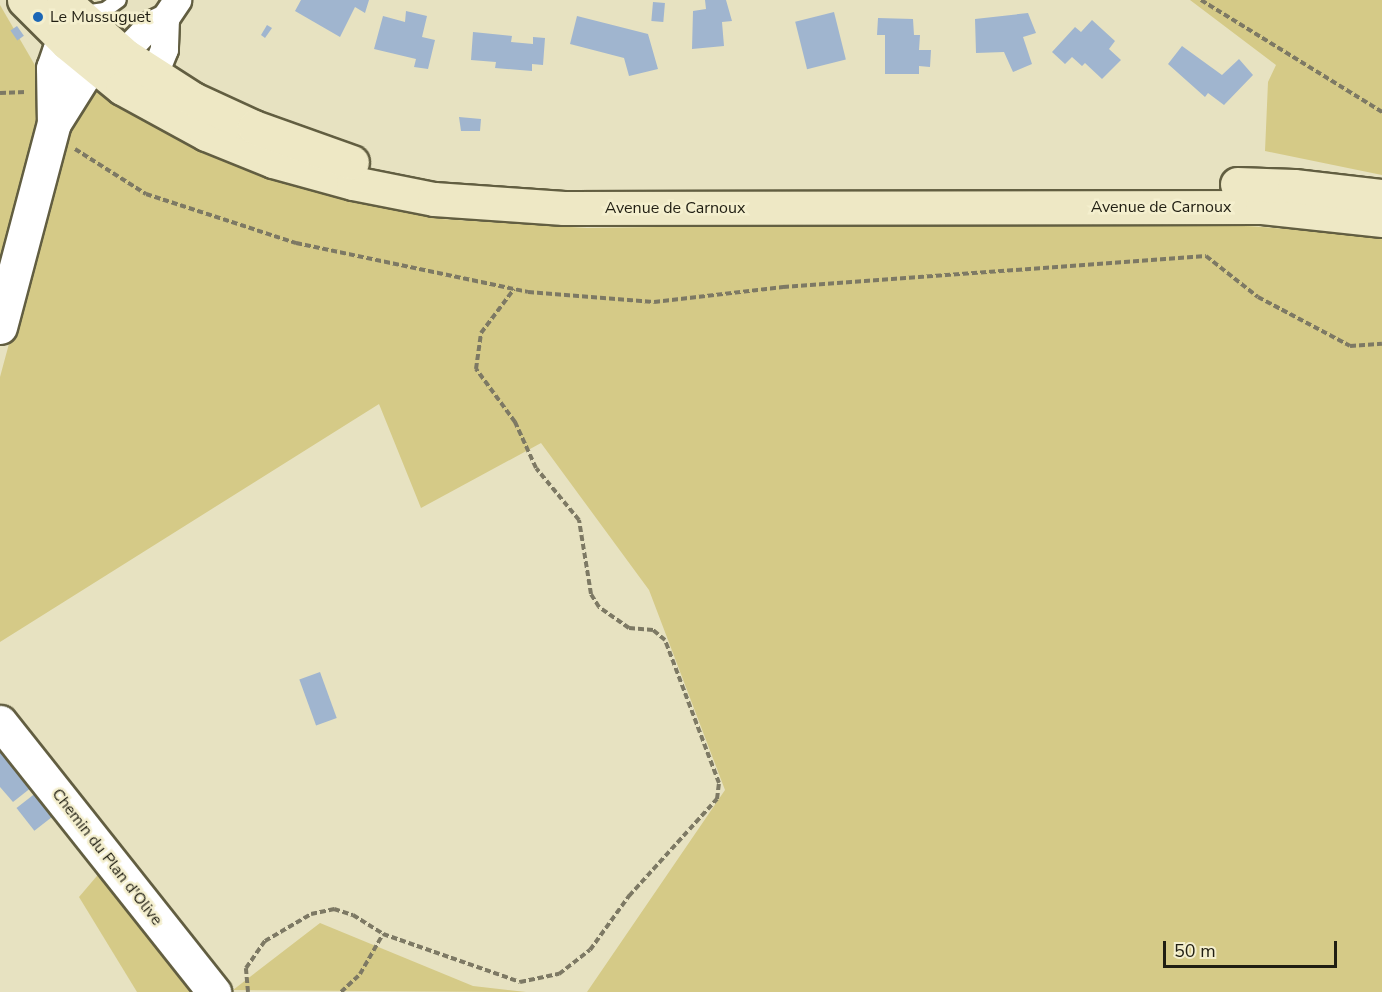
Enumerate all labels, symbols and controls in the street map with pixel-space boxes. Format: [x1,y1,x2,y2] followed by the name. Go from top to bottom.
[50,7,151,27] place label: Le Mussuguet
[31,10,45,24] marker: Le Mussuguet
[1091,197,1231,217] street label: Avenue de Carnoux
[605,198,745,218] street label: Avenue de Carnoux
[48,785,166,929] street label: Chemin du Plan d'Olive
[1166,929,1340,967] scale bar
[1174,939,1216,963] text: 50 m

